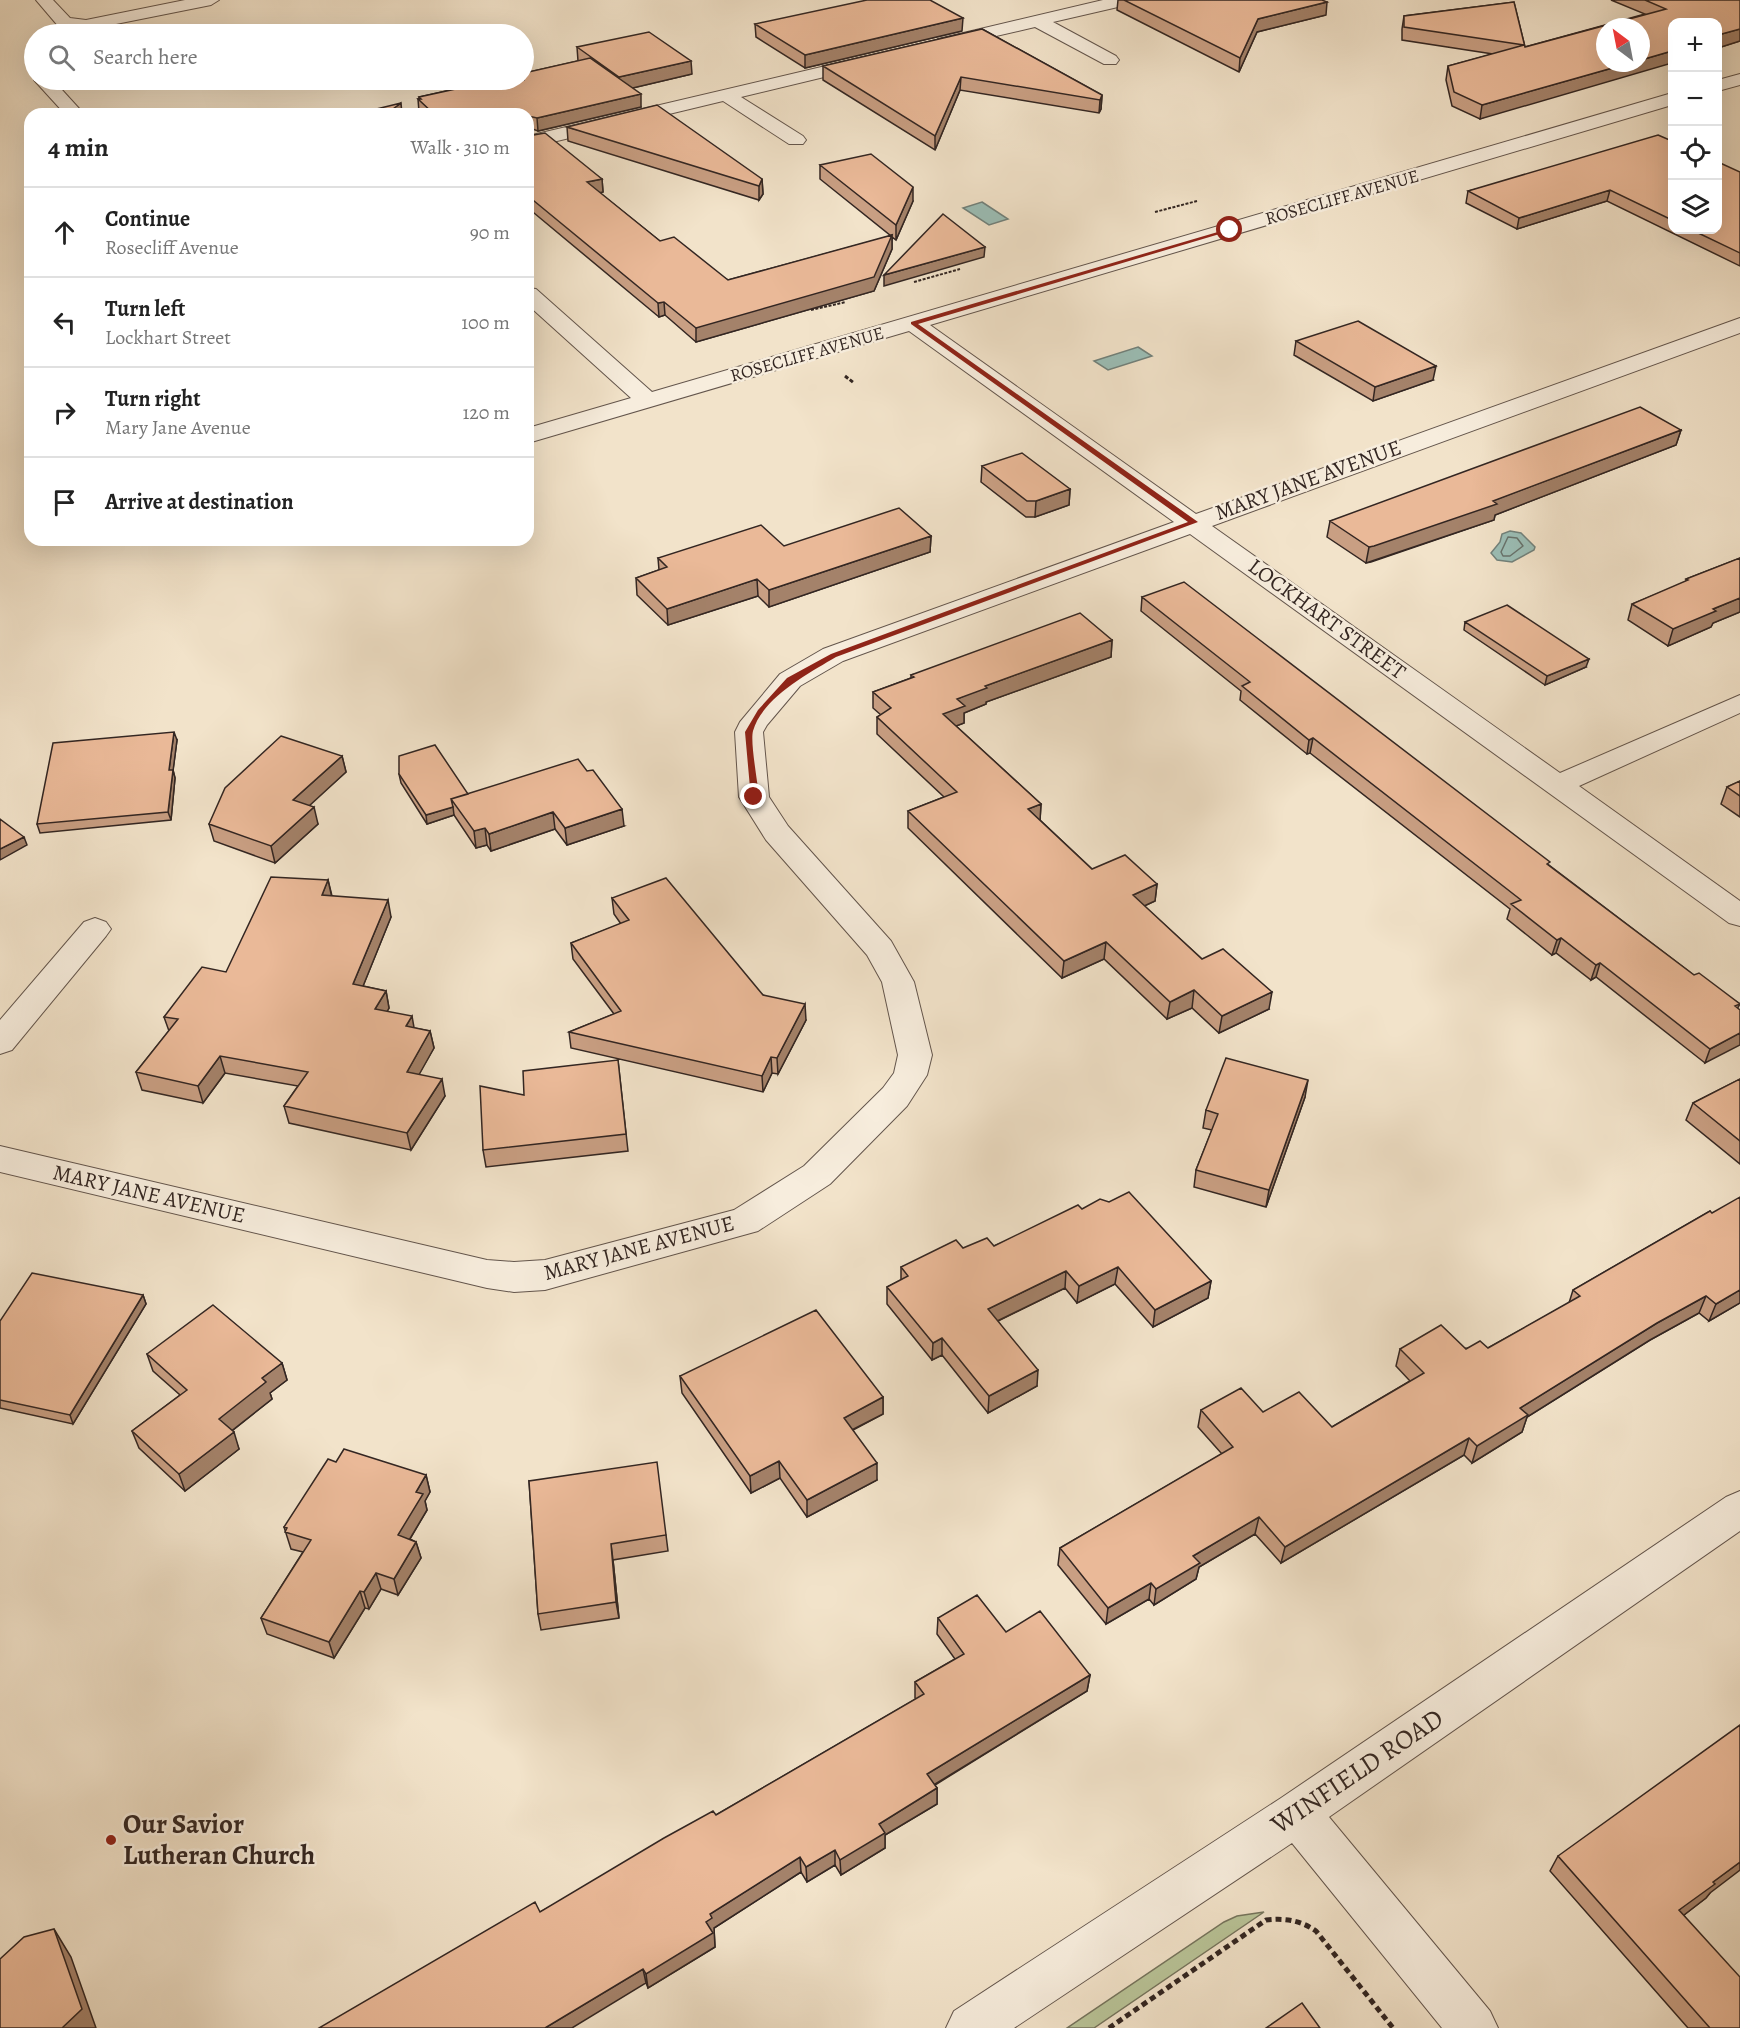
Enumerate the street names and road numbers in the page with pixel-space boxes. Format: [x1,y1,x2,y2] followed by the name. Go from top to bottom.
[1262,164,1422,230] street label: ROSECLIFF AVENUE
[727,321,887,387] street label: ROSECLIFF AVENUE
[1211,432,1405,528] street label: MARY JANE AVENUE
[1242,552,1412,686] street label: LOCKHART STREET
[50,1157,248,1231] street label: MARY JANE AVENUE
[540,1208,738,1288] street label: MARY JANE AVENUE
[1263,1700,1450,1843] street label: WINFIELD ROAD

